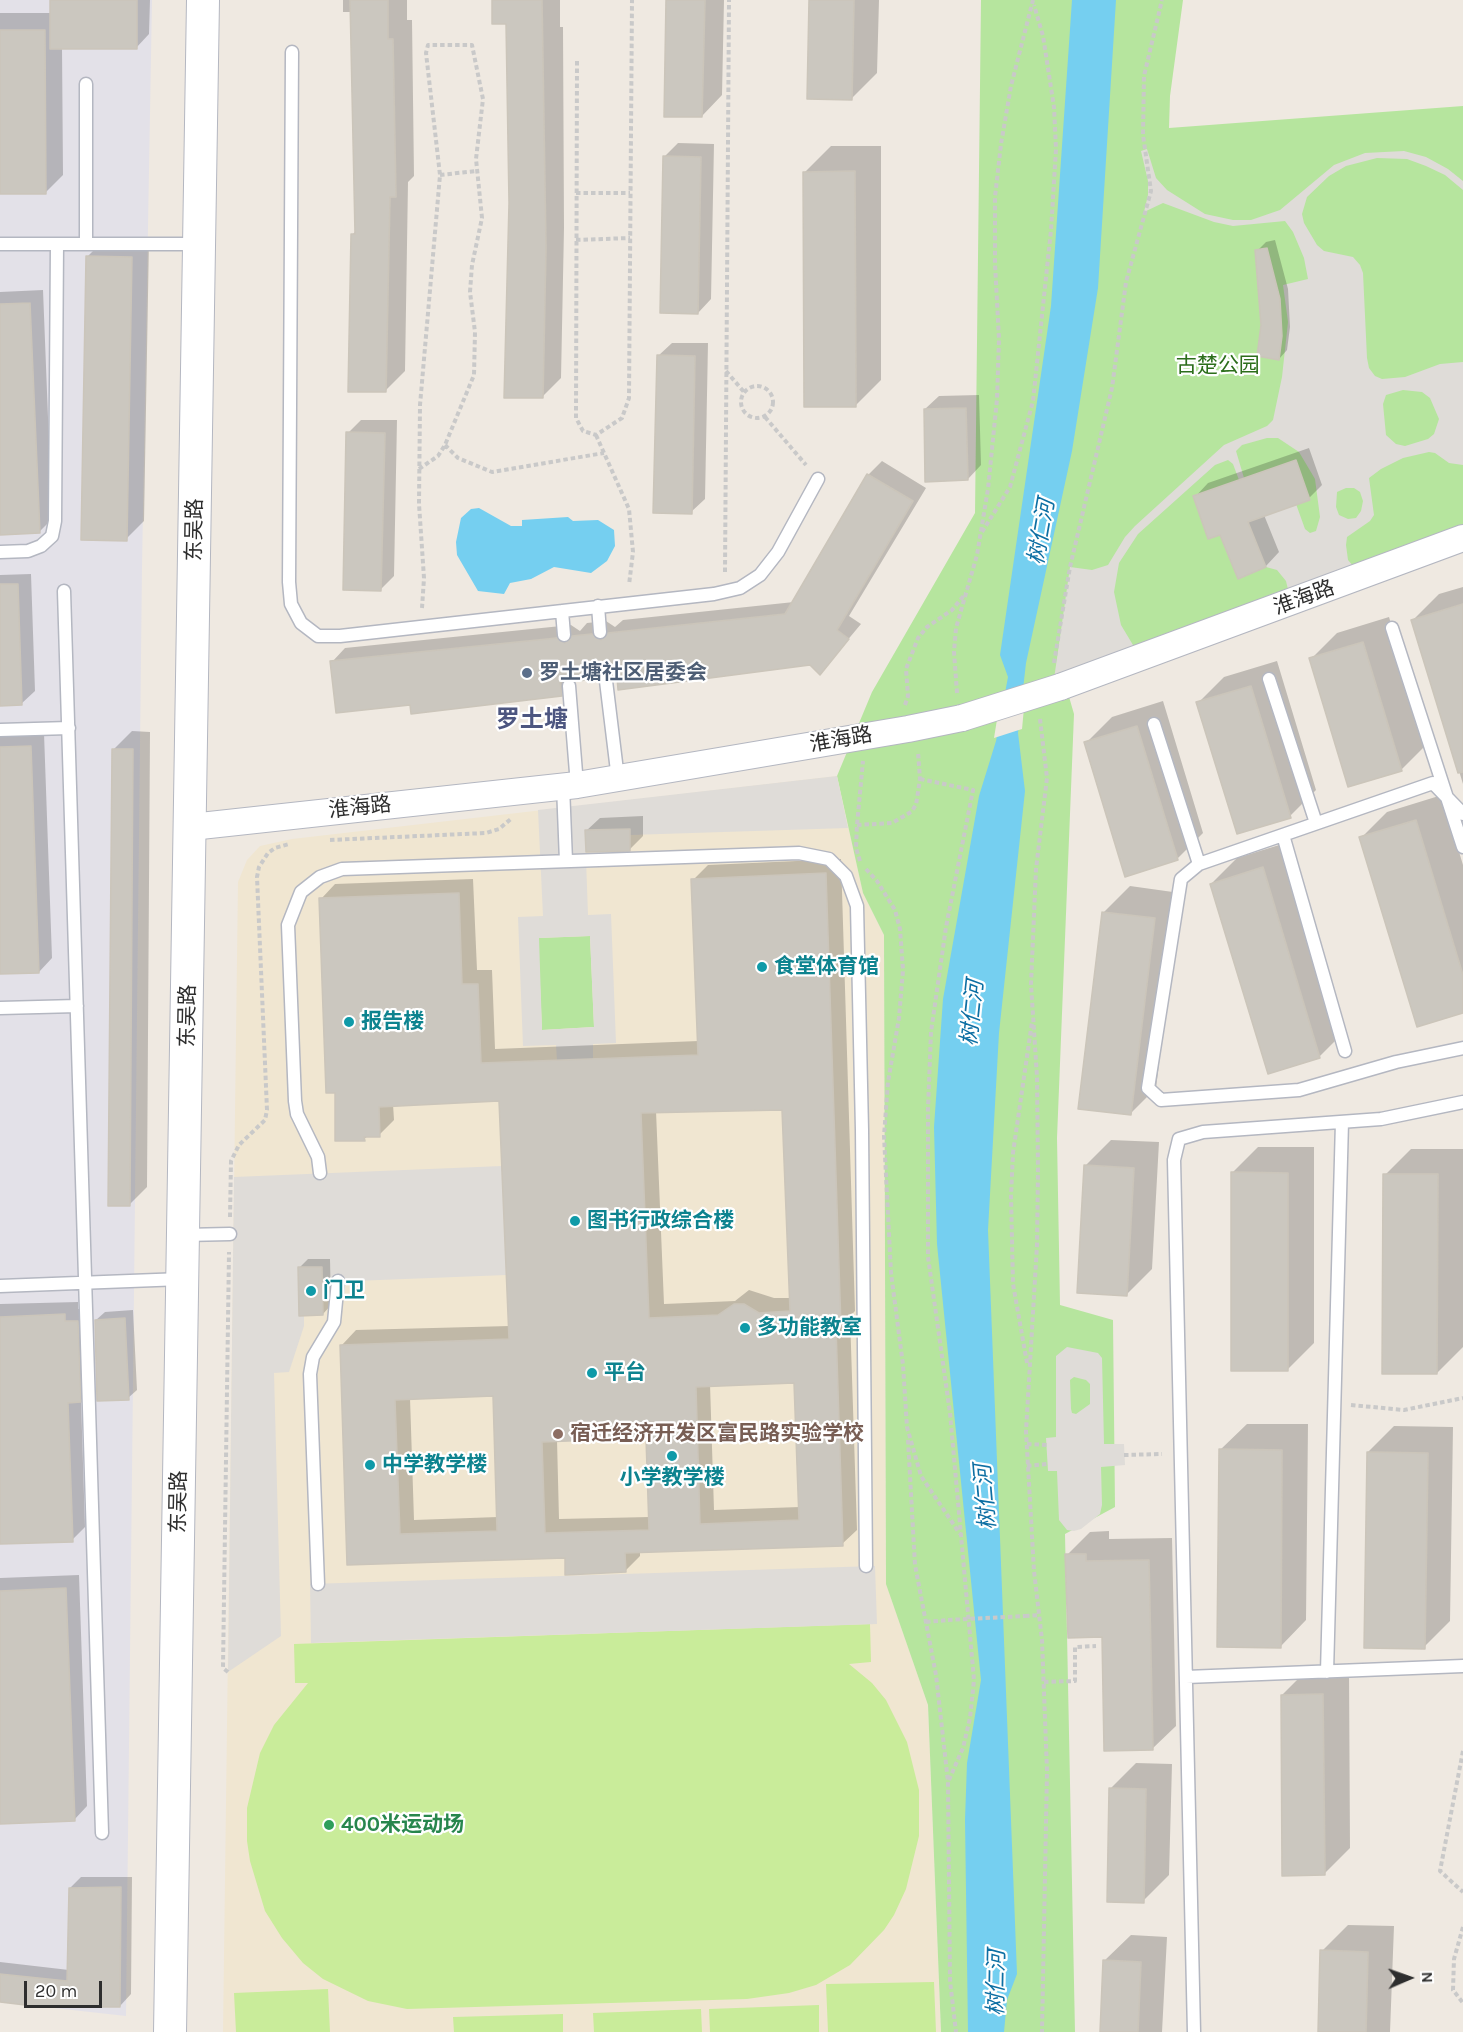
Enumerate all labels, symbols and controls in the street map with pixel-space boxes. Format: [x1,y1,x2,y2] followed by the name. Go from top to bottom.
[1176,353,1260,379] park label: 古楚公园
[1023,497,1061,567] water label: 树仁河
[182,498,208,562] street label: 东吴路
[1270,575,1338,621] street label: 淮海路
[539,660,707,686] place label: 罗土塘社区居委会
[520,666,534,680] marker: 罗土塘社区居委会
[496,706,568,734] district label: 罗土塘
[808,722,874,758] street label: 淮海路
[327,792,393,824] street label: 淮海路
[774,954,879,980] place label: 食堂体育馆
[755,960,769,974] marker: 食堂体育馆
[956,979,990,1047] water label: 树仁河
[175,984,201,1048] street label: 东吴路
[361,1009,424,1035] place label: 报告楼
[342,1015,356,1029] marker: 报告楼
[587,1208,734,1234] place label: 图书行政综合楼
[568,1214,582,1228] marker: 图书行政综合楼
[323,1278,365,1304] place label: 门卫
[304,1284,318,1298] marker: 门卫
[757,1315,862,1341] place label: 多功能教室
[738,1321,752,1335] marker: 多功能教室
[604,1360,646,1386] place label: 平台
[585,1366,599,1380] marker: 平台
[570,1421,864,1447] place label: 宿迁经济开发区富民路实验学校
[551,1427,565,1441] marker: 宿迁经济开发区富民路实验学校
[665,1449,679,1463] marker: 小学教学楼
[382,1452,487,1478] place label: 中学教学楼
[363,1458,377,1472] marker: 中学教学楼
[970,1463,1002,1531] water label: 树仁河
[620,1465,724,1491] place label: 小学教学楼
[166,1470,192,1534] street label: 东吴路
[341,1812,464,1838] place label: 400米运动场
[322,1818,336,1832] marker: 400米运动场
[1379,1948,1439,2008] north arrow
[983,1950,1011,2016] water label: 树仁河
[27,1969,105,2007] scale bar
[1418,1971,1437,1983] text: N
[35,1980,77,2002] text: 20 m

